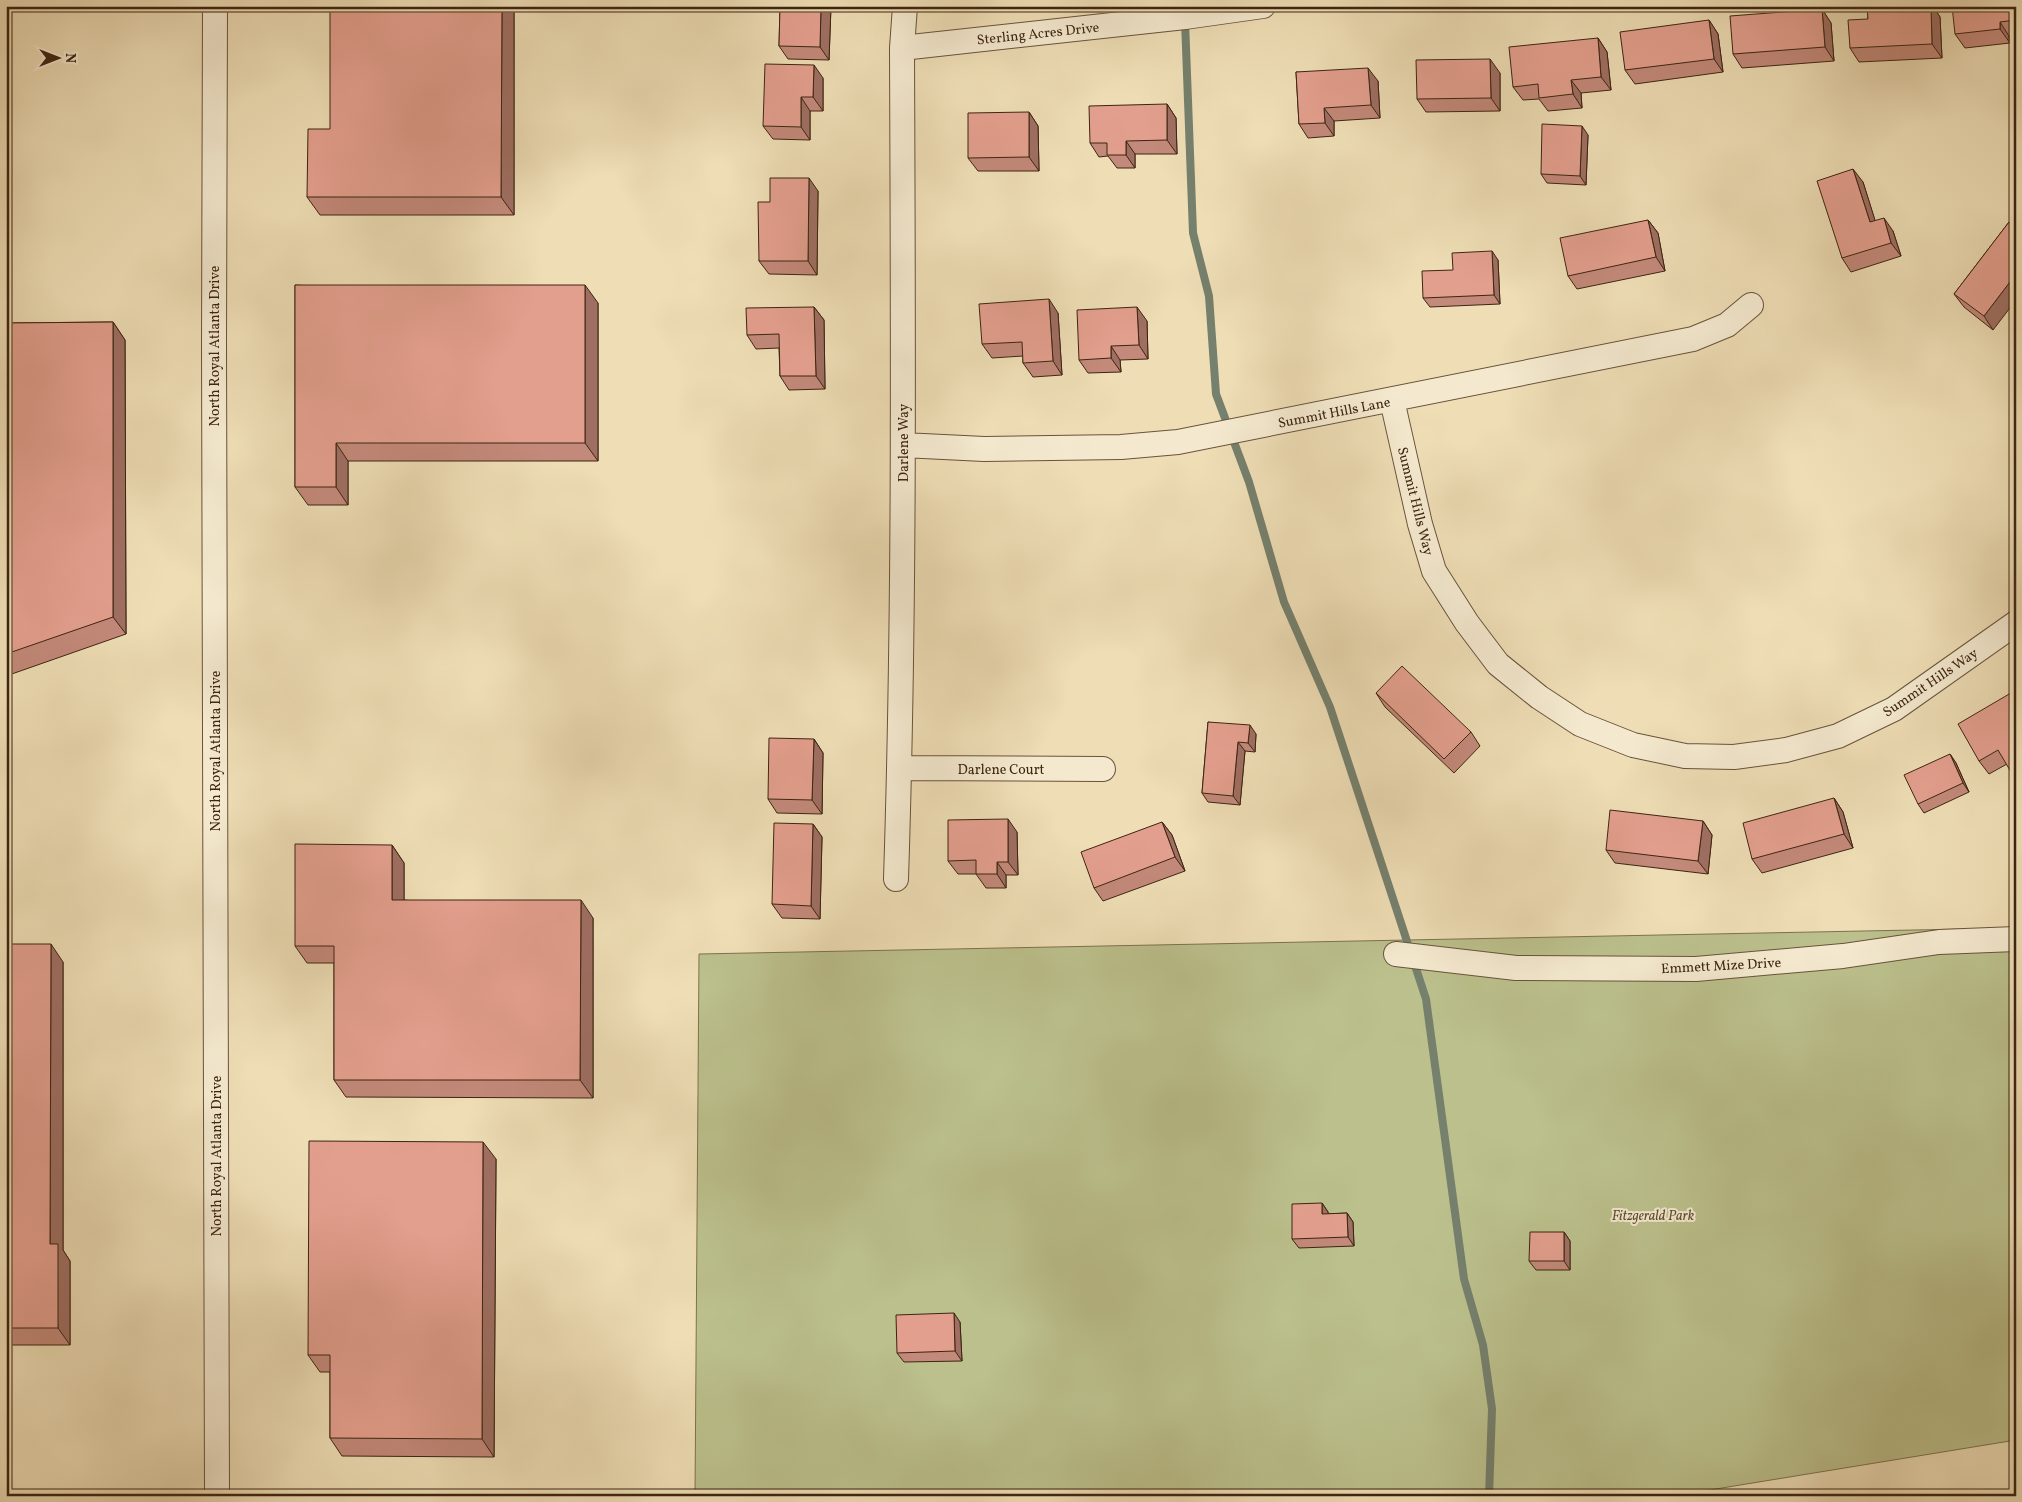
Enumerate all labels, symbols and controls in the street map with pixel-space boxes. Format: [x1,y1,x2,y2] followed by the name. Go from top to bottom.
[976,19,1101,50] street label: Sterling Acres Drive
[32,32,82,82] north arrow
[60,53,79,63] text: N
[206,265,225,426] street label: North Royal Atlanta Drive
[1276,393,1392,434] street label: Summit Hills Lane
[895,403,914,482] street label: Darlene Way
[1392,445,1437,558] street label: Summit Hills Way
[1880,644,1983,722] street label: Summit Hills Way
[207,670,226,831] street label: North Royal Atlanta Drive
[958,761,1045,780] street label: Darlene Court
[1661,954,1782,979] street label: Emmett Mize Drive
[208,1075,227,1236] street label: North Royal Atlanta Drive
[1612,1207,1695,1226] park label: Fitzgerald Park

